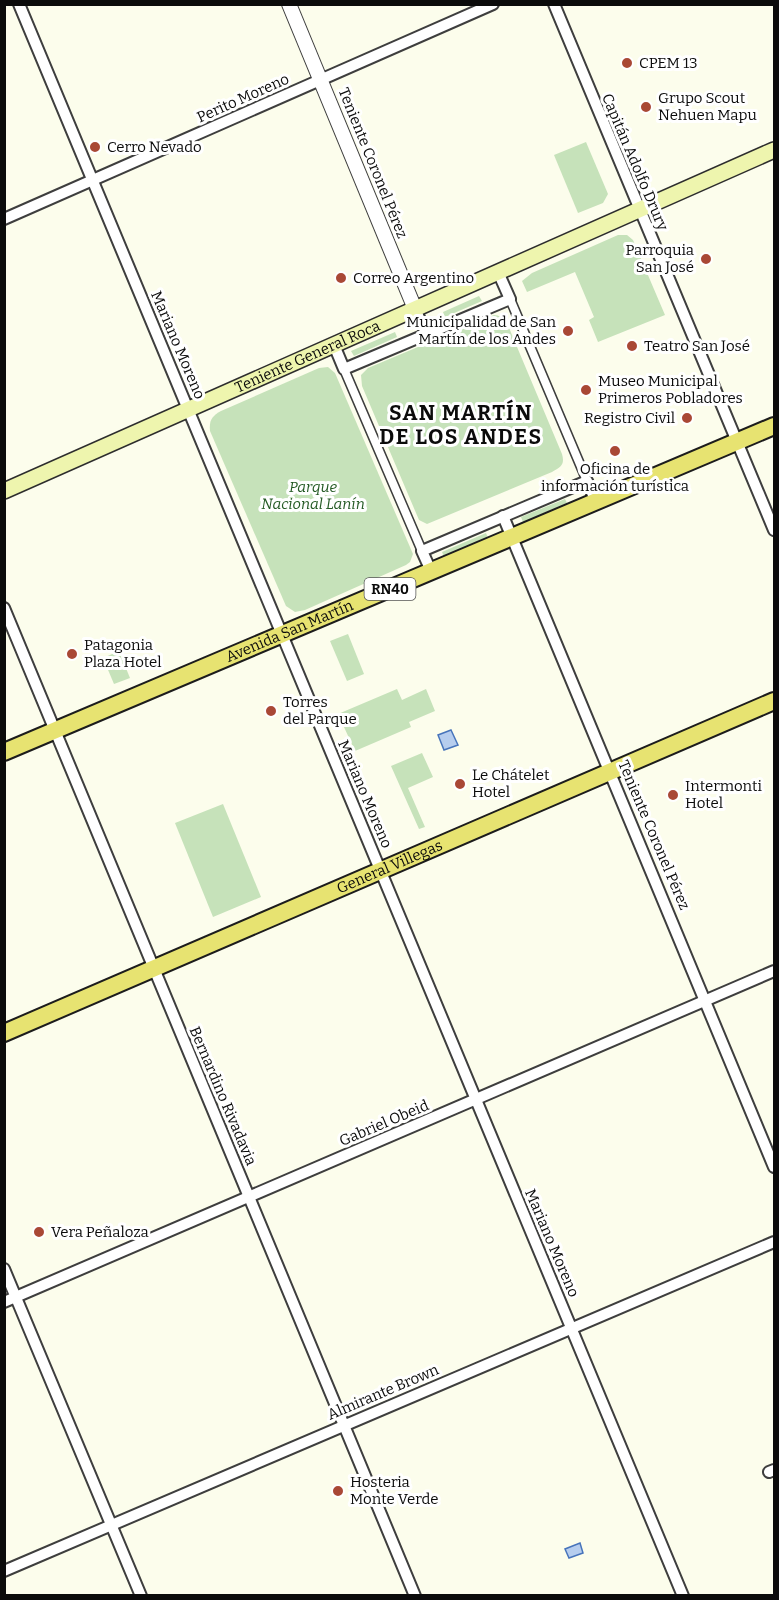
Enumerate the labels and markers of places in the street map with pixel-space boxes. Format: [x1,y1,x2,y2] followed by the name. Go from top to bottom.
[639,54,698,72] place label: CPEM 13
[620,56,634,70] marker: CPEM 13
[658,89,757,124] place label: Grupo Scout Nehuen Mapu
[639,100,653,114] marker: Grupo Scout Nehuen Mapu
[107,138,202,156] place label: Cerro Nevado
[88,140,102,154] marker: Cerro Nevado
[625,241,694,276] place label: Parroquia San José
[699,252,713,266] marker: Parroquia San José
[353,269,474,287] place label: Correo Argentino
[334,271,348,285] marker: Correo Argentino
[406,313,556,348] place label: Municipalidad de San Martín de los Andes
[561,324,575,338] marker: Municipalidad de San Martín de los Andes
[644,337,750,355] place label: Teatro San José
[625,339,639,353] marker: Teatro San José
[598,372,743,407] place label: Museo Municipal Primeros Pobladores
[579,383,593,397] marker: Museo Municipal Primeros Pobladores
[584,409,675,427] place label: Registro Civil
[680,411,694,425] marker: Registro Civil
[608,444,622,458] marker: Oficina de información turística
[541,460,689,495] place label: Oficina de información turística
[84,636,162,671] place label: Patagonia Plaza Hotel
[65,647,79,661] marker: Patagonia Plaza Hotel
[283,693,357,728] place label: Torres del Parque
[264,704,278,718] marker: Torres del Parque
[472,766,550,801] place label: Le Chátelet Hotel
[453,777,467,791] marker: Le Chátelet Hotel
[685,777,763,812] place label: Intermonti Hotel
[666,788,680,802] marker: Intermonti Hotel
[51,1223,149,1241] place label: Vera Peñaloza
[32,1225,46,1239] marker: Vera Peñaloza
[350,1473,439,1508] place label: Hosteria Monte Verde
[331,1484,345,1498] marker: Hosteria Monte Verde

